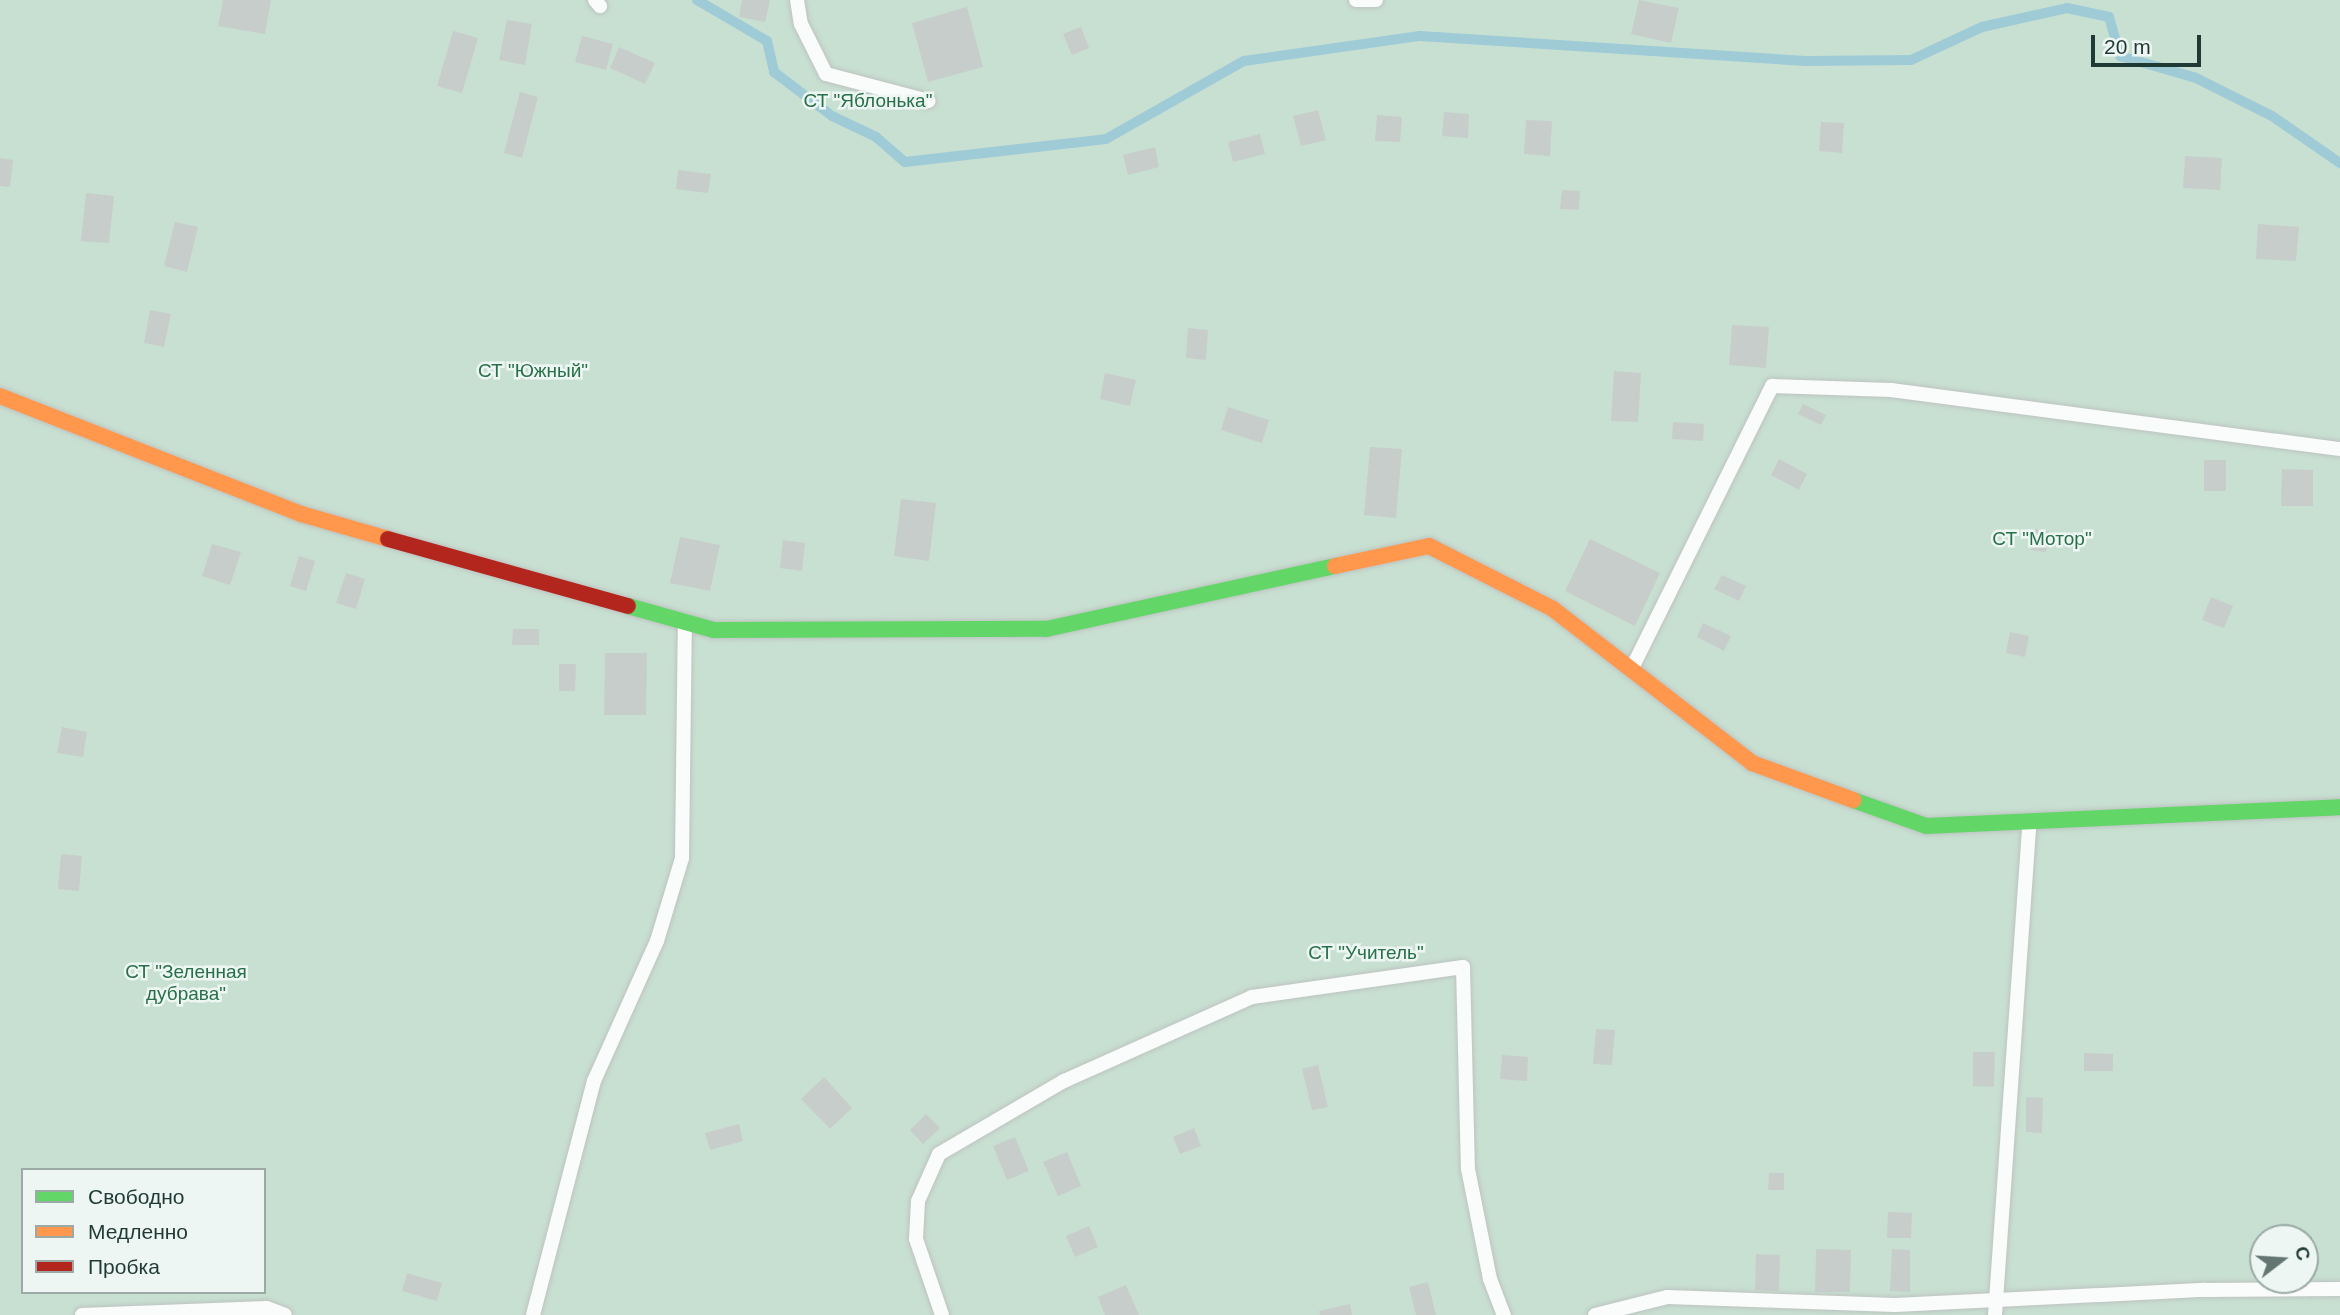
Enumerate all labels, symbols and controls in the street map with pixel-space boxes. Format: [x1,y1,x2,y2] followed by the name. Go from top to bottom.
[2095,21,2205,65] scale bar
[2104,35,2151,58] text: 20 m
[804,90,932,112] park label: СТ "Яблонька"
[478,360,588,382] park label: СТ "Южный"
[1992,528,2092,550] park label: СТ "Мотор"
[1308,942,1424,964] park label: СТ "Учитель"
[125,961,247,1005] park label: СТ "Зеленная дубрава"
[21,1168,266,1294] legend
[88,1185,185,1208] text: Свободно
[88,1220,188,1243] text: Медленно
[2249,1224,2319,1294] north arrow
[2291,1244,2315,1263] text: С
[88,1255,160,1278] text: Пробка

